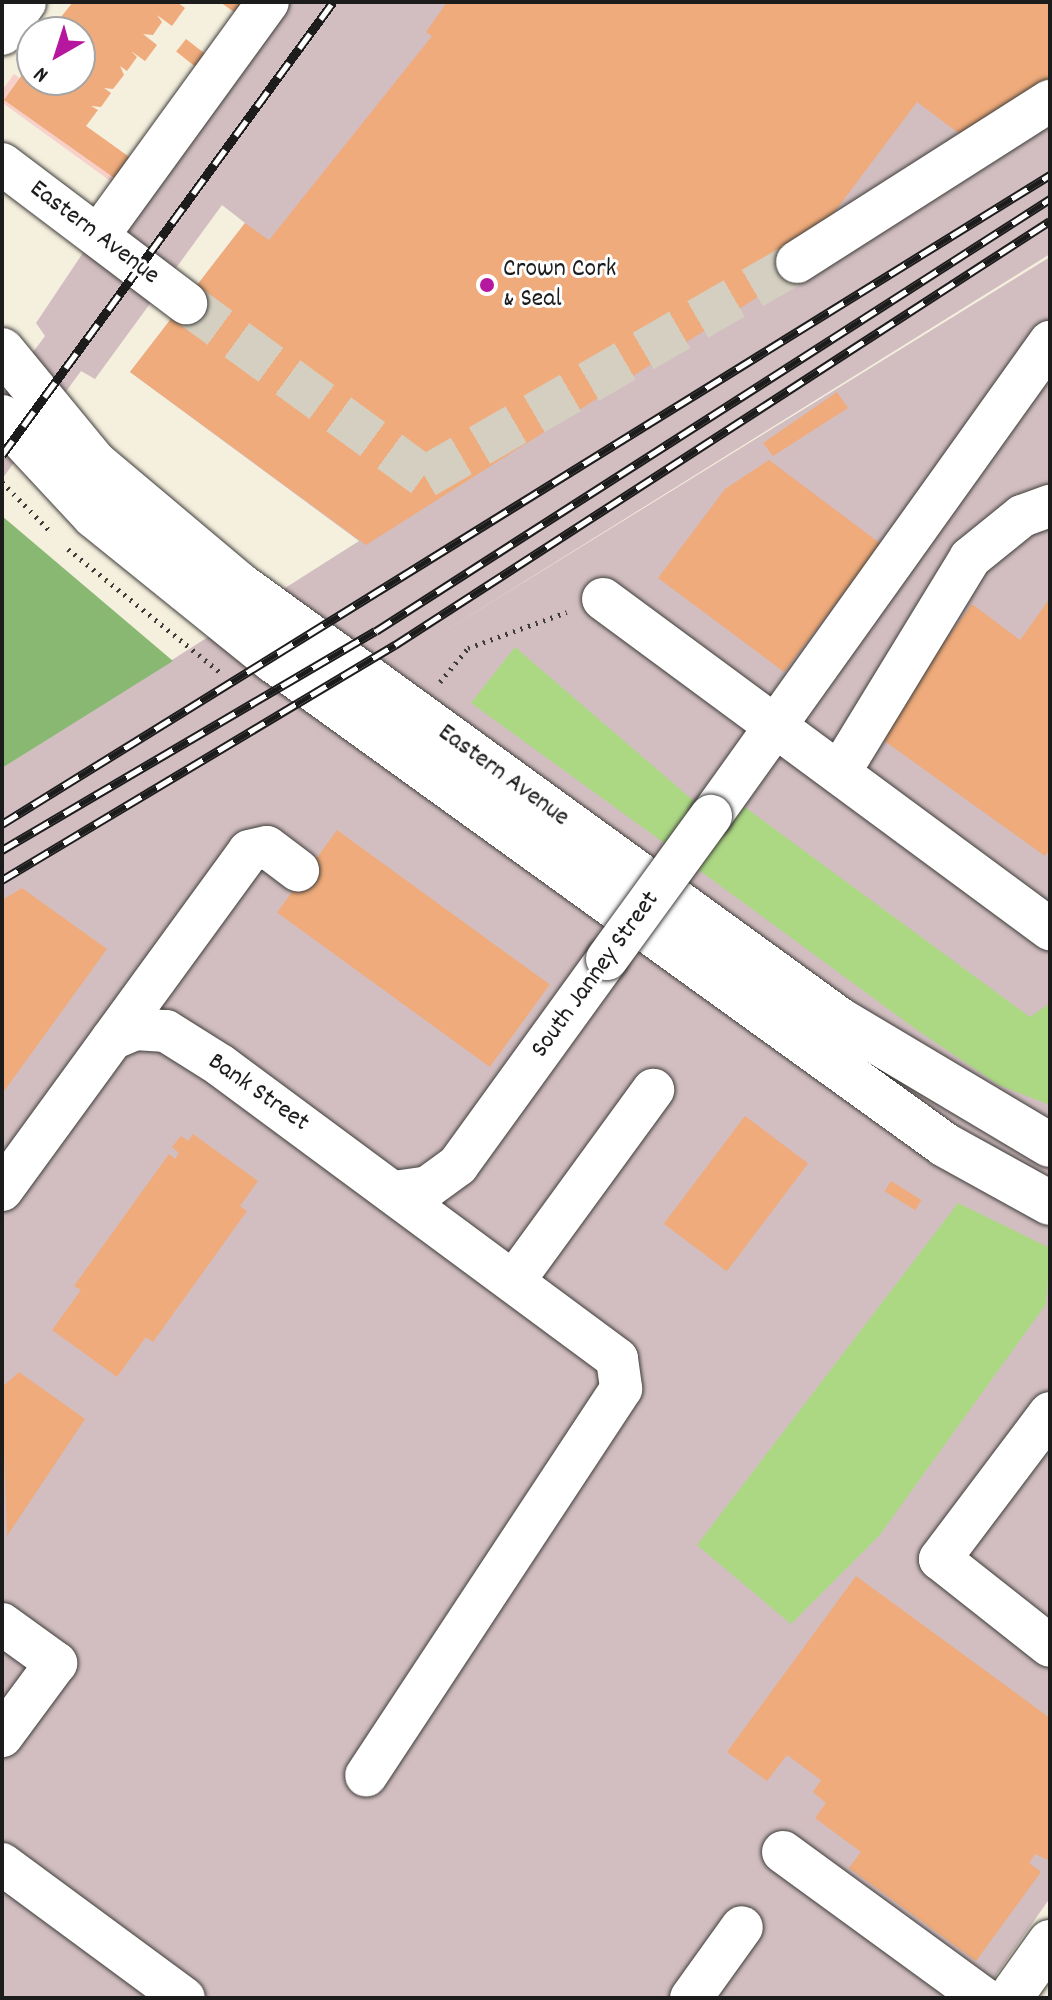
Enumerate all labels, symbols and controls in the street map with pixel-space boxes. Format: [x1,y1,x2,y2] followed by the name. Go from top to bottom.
[16,16,96,96] north arrow
[28,58,56,89] text: N
[23,174,165,292] street label: Eastern Avenue
[503,254,616,316] place label: Crown Cork & Seal
[478,276,496,294] marker: Crown Cork & Seal
[431,718,575,834] street label: Eastern Avenue
[525,886,667,1064] street label: South Janney Street
[201,1047,315,1139] street label: Bank Street

